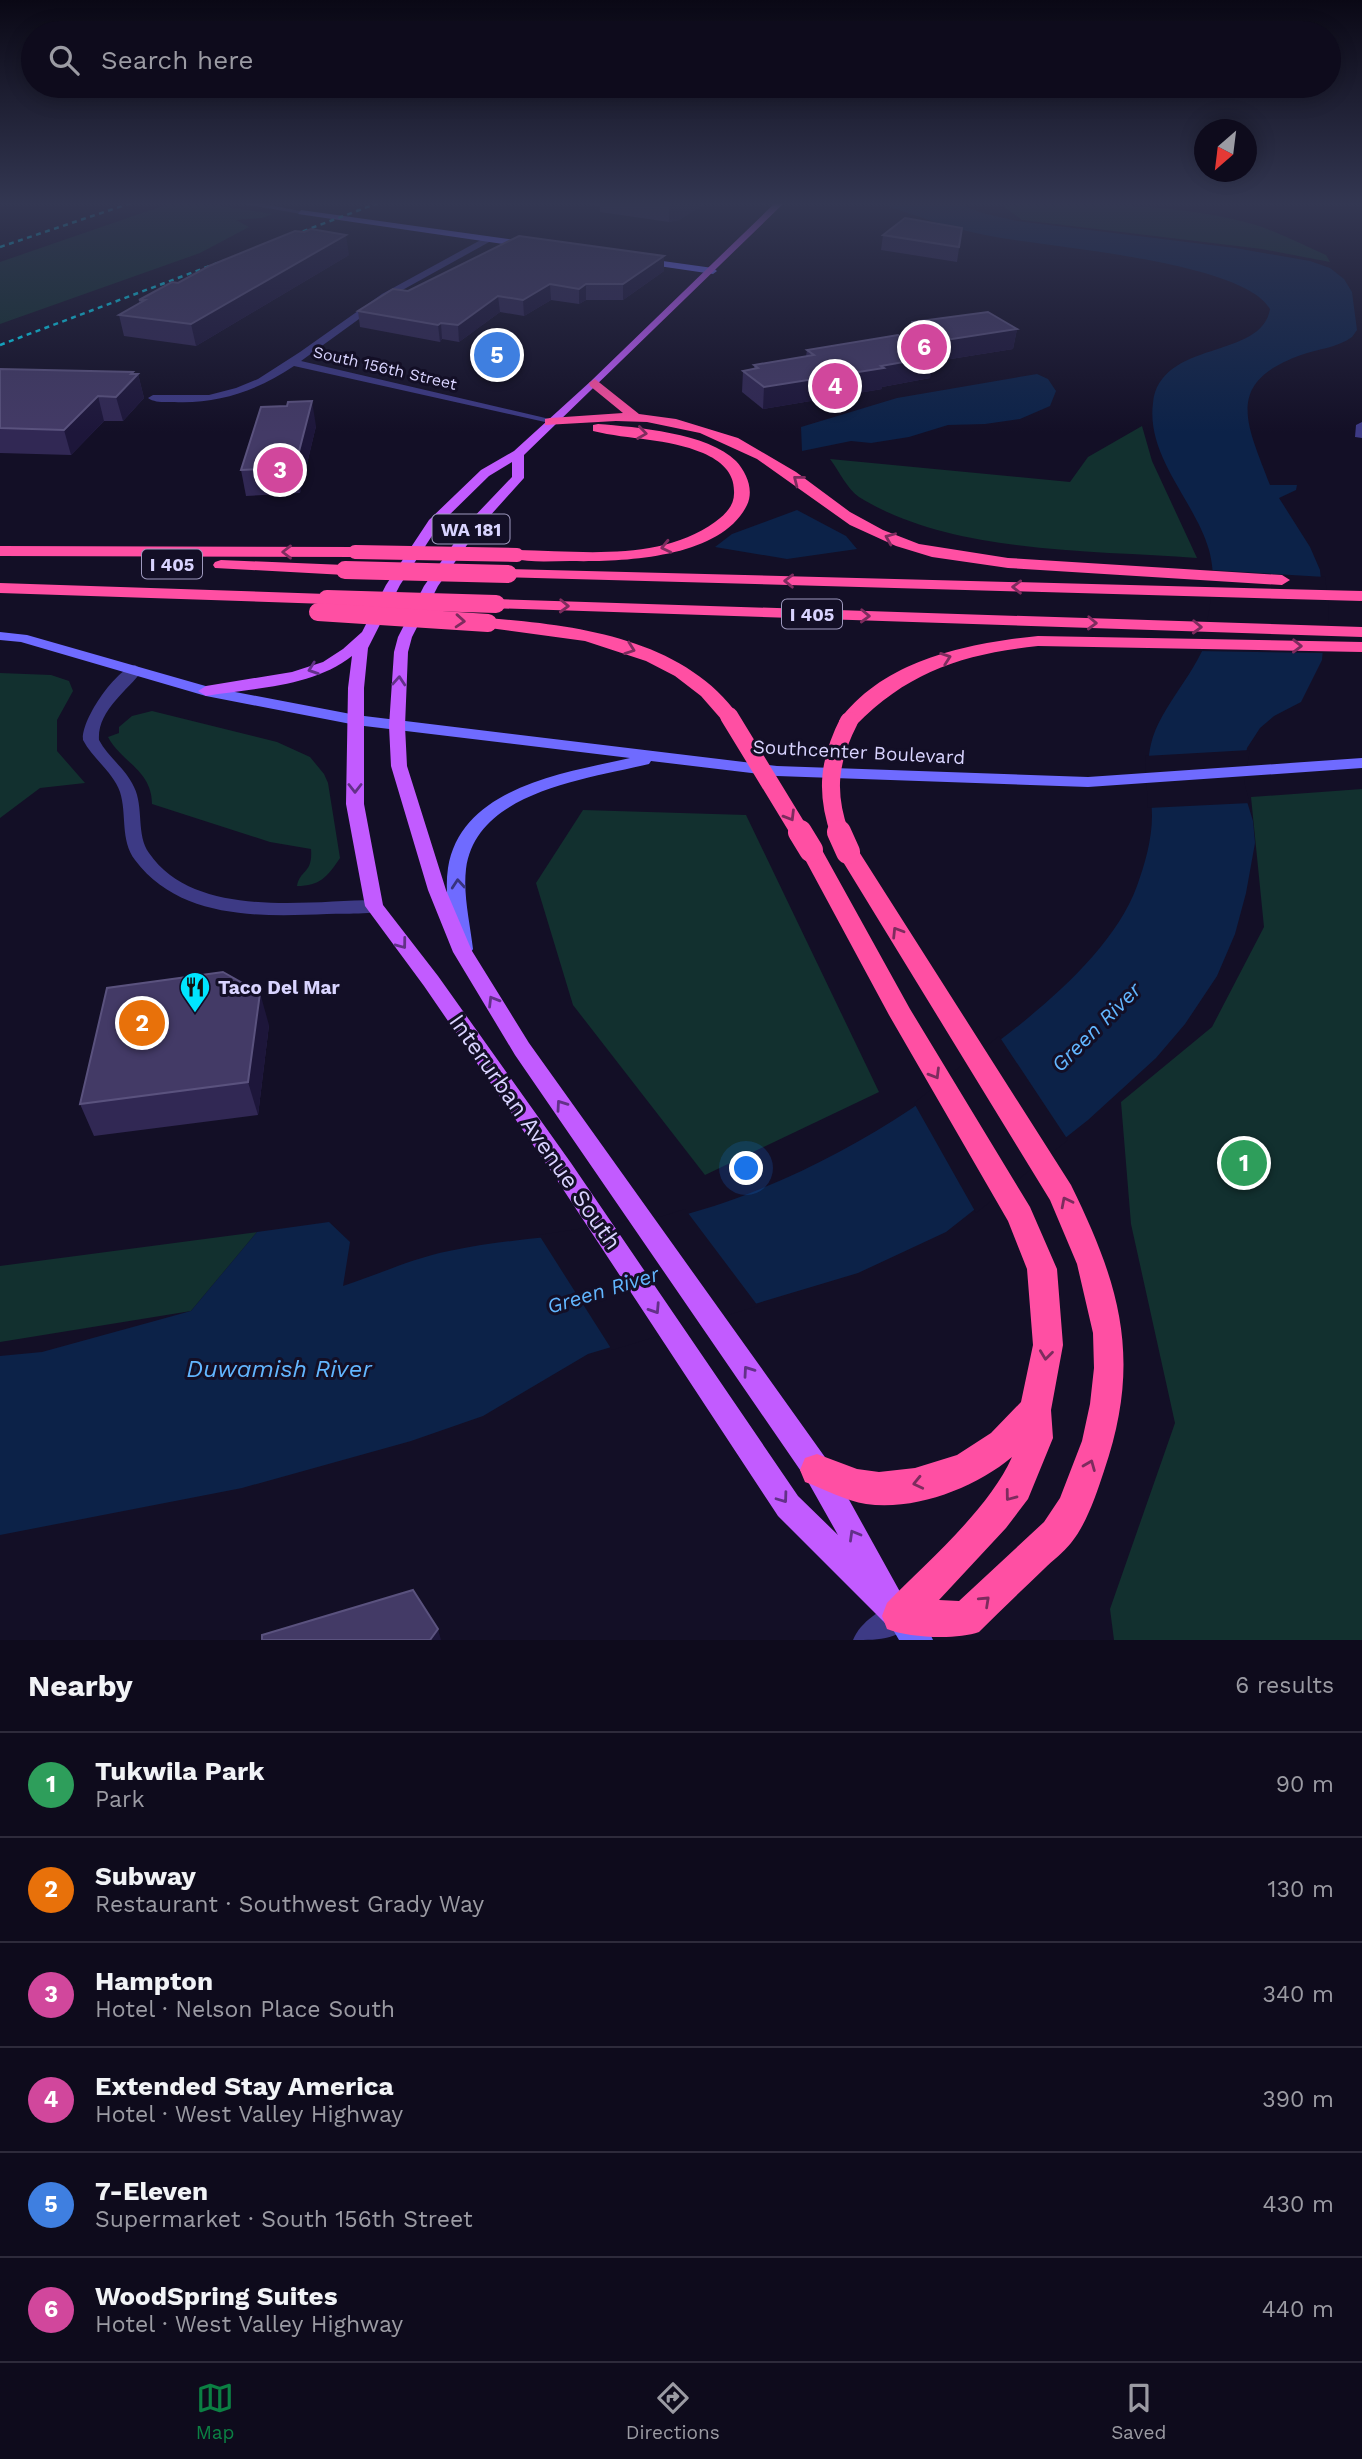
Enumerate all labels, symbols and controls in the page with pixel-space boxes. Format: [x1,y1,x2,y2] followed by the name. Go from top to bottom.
[21,21,1341,98] search box
[45,41,83,79] icon: search
[101,45,253,75] text: Search here
[1194,119,1257,182] north arrow
[901,321,947,373] pin: 6
[474,329,520,381] pin: 5
[311,342,459,394] street label: South 156th Street
[812,360,858,412] pin: 4
[637,425,648,440] one-way arrow
[257,444,303,496] pin: 3
[793,476,805,489] one-way arrow
[433,514,510,544] road number: WA 181
[885,532,897,546] one-way arrow
[660,539,672,554] one-way arrow
[281,544,292,560] one-way arrow
[142,550,202,578] road number: I 405
[783,574,794,589] one-way arrow
[1011,579,1021,595] one-way arrow
[559,598,570,614] one-way arrow
[782,600,842,628] road number: I 405
[860,608,871,623] one-way arrow
[455,613,466,628] one-way arrow
[1087,616,1098,631] one-way arrow
[1192,619,1203,634] one-way arrow
[1291,639,1302,654] one-way arrow
[624,641,636,655] one-way arrow
[939,652,951,666] one-way arrow
[307,661,319,675] one-way arrow
[391,675,406,686] one-way arrow
[752,735,966,769] street label: Southcenter Boulevard
[347,783,363,794] one-way arrow
[782,808,795,821] one-way arrow
[451,878,466,889] one-way arrow
[893,927,905,940] one-way arrow
[394,936,407,948] one-way arrow
[178,970,212,1014] restaurant icon: Taco Del Mar
[218,976,341,999] place label: Taco Del Mar
[1046,977,1146,1077] water label: Green River
[488,995,501,1008] one-way arrow
[119,997,165,1049] pin: 2
[443,1009,627,1255] street label: Interurban Avenue South
[927,1066,940,1079] one-way arrow
[557,1100,569,1113] one-way arrow
[1221,1137,1267,1189] pin: 1
[729,1151,763,1185] your location
[1060,1197,1074,1209] one-way arrow
[544,1261,663,1319] water label: Green River
[647,1301,659,1314] one-way arrow
[1039,1350,1054,1361] one-way arrow
[186,1355,373,1383] water label: Duwamish River
[744,1366,756,1379] one-way arrow
[1082,1460,1096,1472] one-way arrow
[912,1475,924,1489] one-way arrow
[1005,1488,1018,1501] one-way arrow
[774,1490,787,1502] one-way arrow
[849,1530,862,1543] one-way arrow
[977,1596,990,1609] one-way arrow
[28,1668,133,1703] text: Nearby
[1235,1672,1334,1699] text: 6 results
[95,1756,264,1786] text: Tukwila Park
[46,1771,56,1798] text: 1
[1276,1771,1334,1798] text: 90 m
[95,1786,144,1813] text: Park
[95,1861,196,1891] text: Subway
[44,1876,58,1903] text: 2
[1268,1876,1334,1903] text: 130 m
[95,1891,484,1918] text: Restaurant · Southwest Grady Way
[95,1966,213,1996] text: Hampton
[44,1981,58,2008] text: 3
[1262,1981,1334,2008] text: 340 m
[95,1996,395,2023] text: Hotel · Nelson Place South
[95,2071,394,2101] text: Extended Stay America
[44,2086,58,2113] text: 4
[1262,2086,1334,2113] text: 390 m
[95,2101,403,2128] text: Hotel · West Valley Highway
[95,2176,208,2206] text: 7-Eleven
[44,2191,58,2218] text: 5
[1262,2191,1334,2218] text: 430 m
[95,2206,473,2233] text: Supermarket · South 156th Street
[95,2281,338,2311] text: WoodSpring Suites
[44,2296,58,2323] text: 6
[1262,2296,1334,2323] text: 440 m
[95,2311,403,2338] text: Hotel · West Valley Highway
[196,2379,234,2444] tab: Map
[626,2379,720,2444] tab: Directions
[1111,2379,1166,2444] tab: Saved

